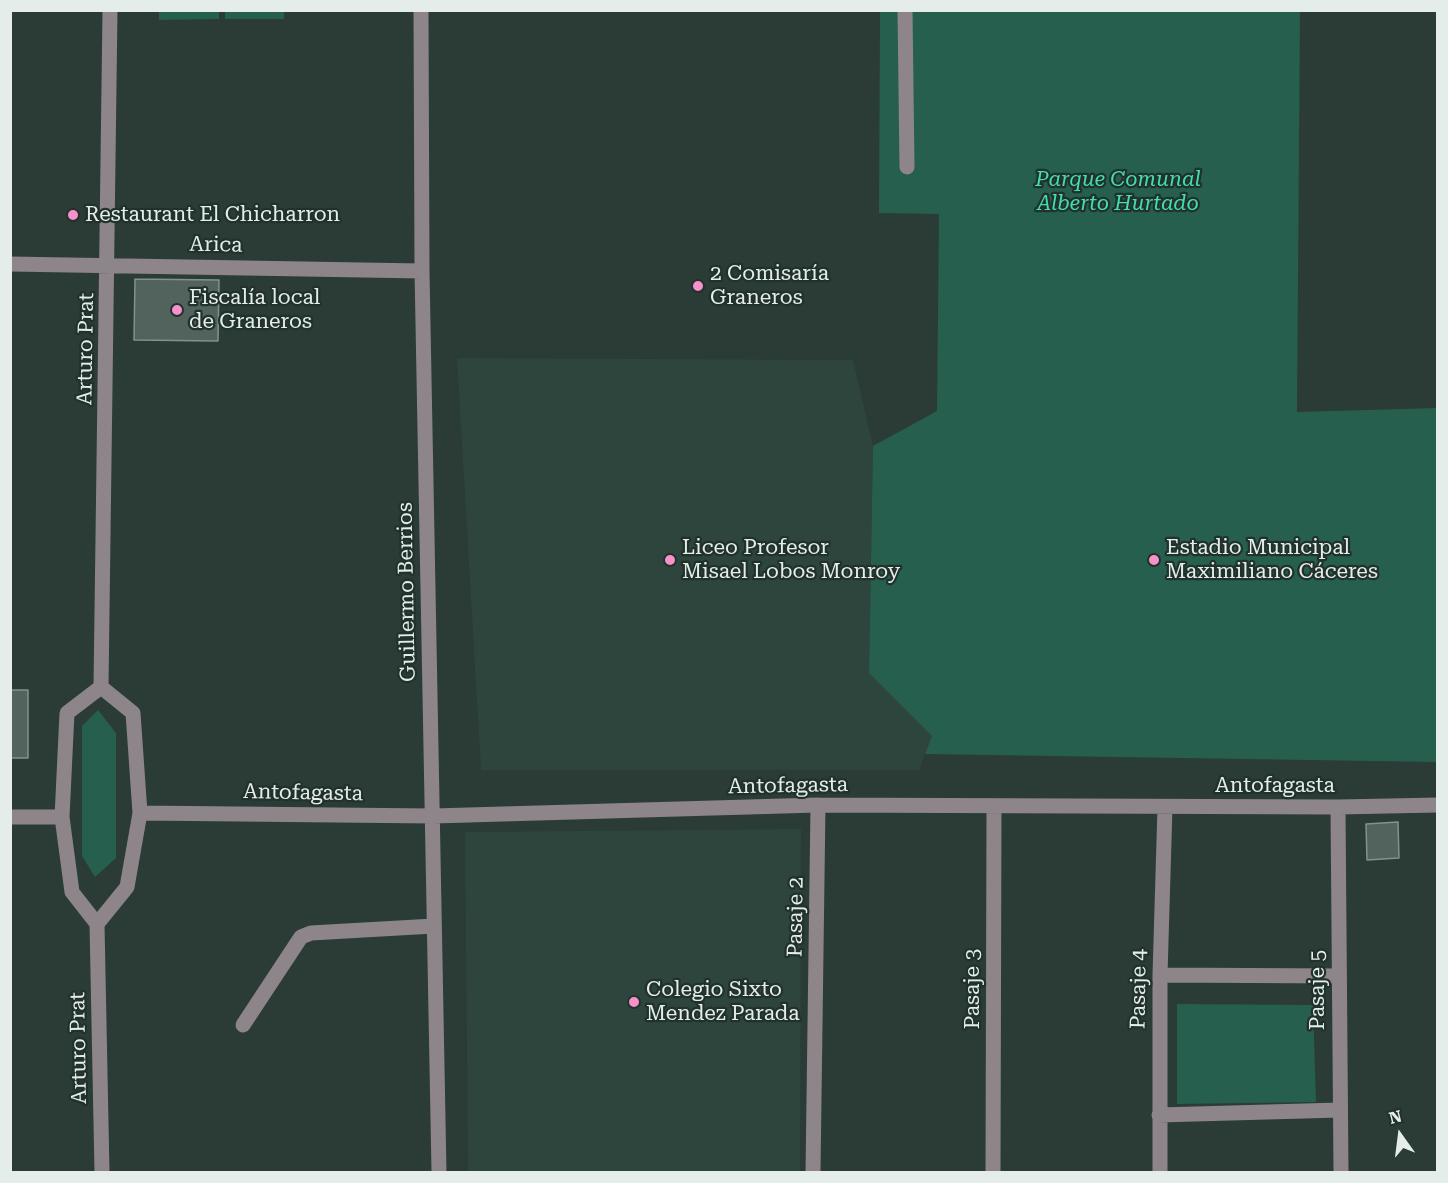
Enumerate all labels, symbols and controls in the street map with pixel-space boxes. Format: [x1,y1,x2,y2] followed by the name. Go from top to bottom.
[1035,167,1201,217] park label: Parque Comunal Alberto Hurtado
[85,202,340,228] place label: Restaurant El Chicharron
[66,208,80,222] marker: Restaurant El Chicharron
[189,232,243,258] street label: Arica
[710,261,829,311] place label: 2 Comisaría Graneros
[691,279,705,293] marker: 2 Comisaría Graneros
[189,285,320,335] place label: Fiscalía local de Graneros
[72,293,100,405] street label: Arturo Prat
[170,303,184,317] marker: Fiscalía local de Graneros
[393,502,421,682] street label: Guillermo Berrios
[682,535,900,585] place label: Liceo Profesor Misael Lobos Monroy
[1166,535,1378,585] place label: Estadio Municipal Maximiliano Cáceres
[663,553,677,567] marker: Liceo Profesor Misael Lobos Monroy
[1147,553,1161,567] marker: Estadio Municipal Maximiliano Cáceres
[728,772,848,800] street label: Antofagasta
[1215,773,1335,799] street label: Antofagasta
[243,779,363,807] street label: Antofagasta
[783,877,809,957] street label: Pasaje 2
[960,949,986,1029] street label: Pasaje 3
[1126,949,1152,1029] street label: Pasaje 4
[1305,950,1331,1030] street label: Pasaje 5
[646,977,800,1027] place label: Colegio Sixto Mendez Parada
[65,992,93,1104] street label: Arturo Prat
[627,995,641,1009] marker: Colegio Sixto Mendez Parada
[1370,1105,1430,1165] north arrow
[1387,1106,1404,1128] text: N

